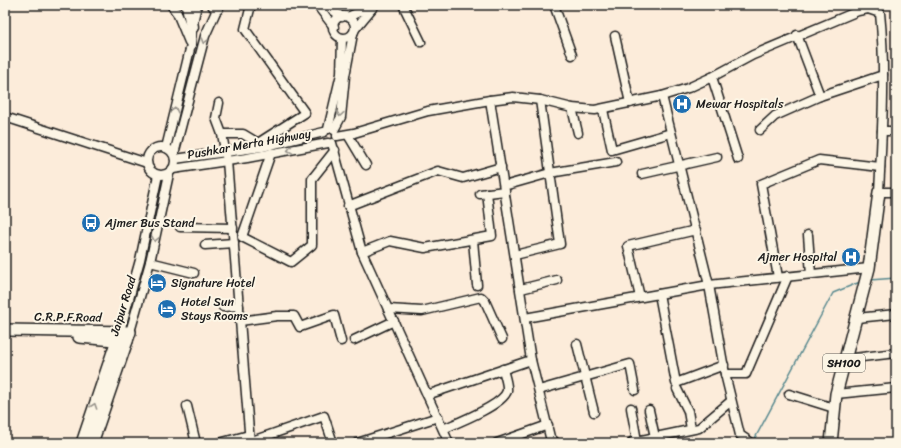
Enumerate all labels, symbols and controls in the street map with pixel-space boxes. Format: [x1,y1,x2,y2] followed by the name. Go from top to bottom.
[200,37,209,44] one-way arrow
[671,93,693,115] hospital icon: Mewar Hospitals
[696,93,784,115] place label: Mewar Hospitals
[170,107,178,113] one-way arrow
[336,110,345,117] one-way arrow
[185,122,313,166] street label: Pushkar Merta Highway
[287,145,293,154] one-way arrow
[80,212,102,234] bus stop icon: Ajmer Bus Stand
[104,212,196,234] place label: Ajmer Bus Stand
[151,236,159,242] one-way arrow
[757,246,838,268] place label: Ajmer Hospital
[840,246,862,268] hospital icon: Ajmer Hospital
[146,272,168,294] hotel icon: Signature Hotel
[171,272,255,294] place label: Signature Hotel
[103,273,143,340] street label: Jaipur Road
[181,291,249,327] place label: Hotel Sun Stays Rooms
[156,298,178,320] hotel icon: Hotel Sun Stays Rooms
[34,305,103,329] street label: C.R.P.F.Road
[823,354,865,372] road number: SH100
[89,403,98,410] one-way arrow

